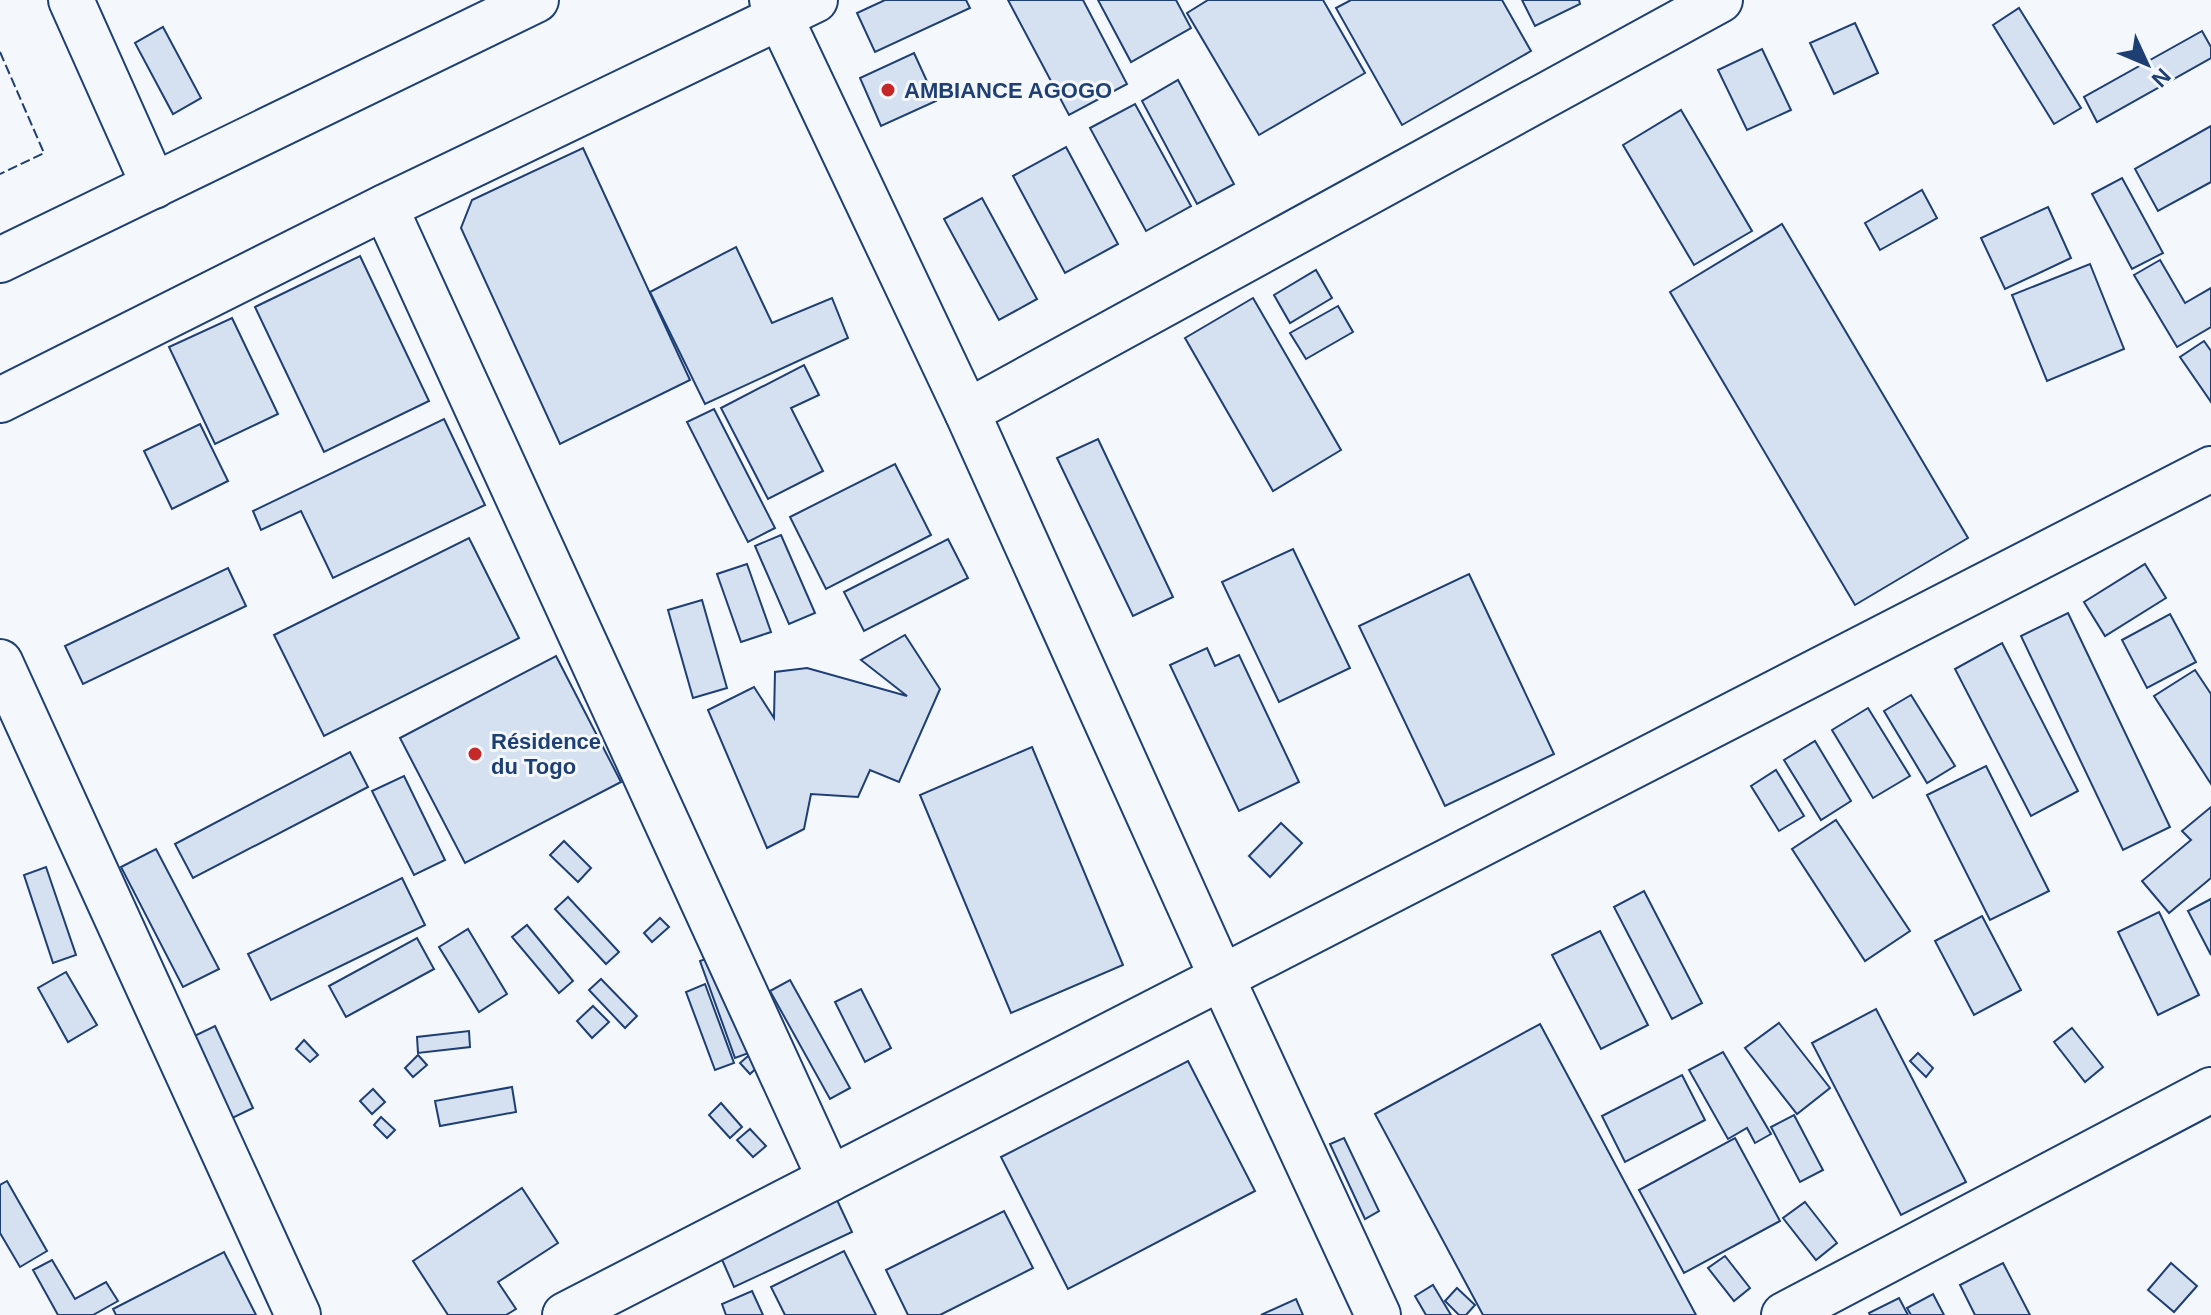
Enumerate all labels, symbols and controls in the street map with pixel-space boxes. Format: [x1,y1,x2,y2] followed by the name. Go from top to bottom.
[2107,24,2187,104] north arrow
[2147,63,2176,92] text: N
[904,78,1112,103] place label: AMBIANCE AGOGO
[879,81,897,99] marker: AMBIANCE AGOGO
[491,729,601,779] place label: Résidence du Togo
[466,745,484,763] marker: Résidence du Togo

